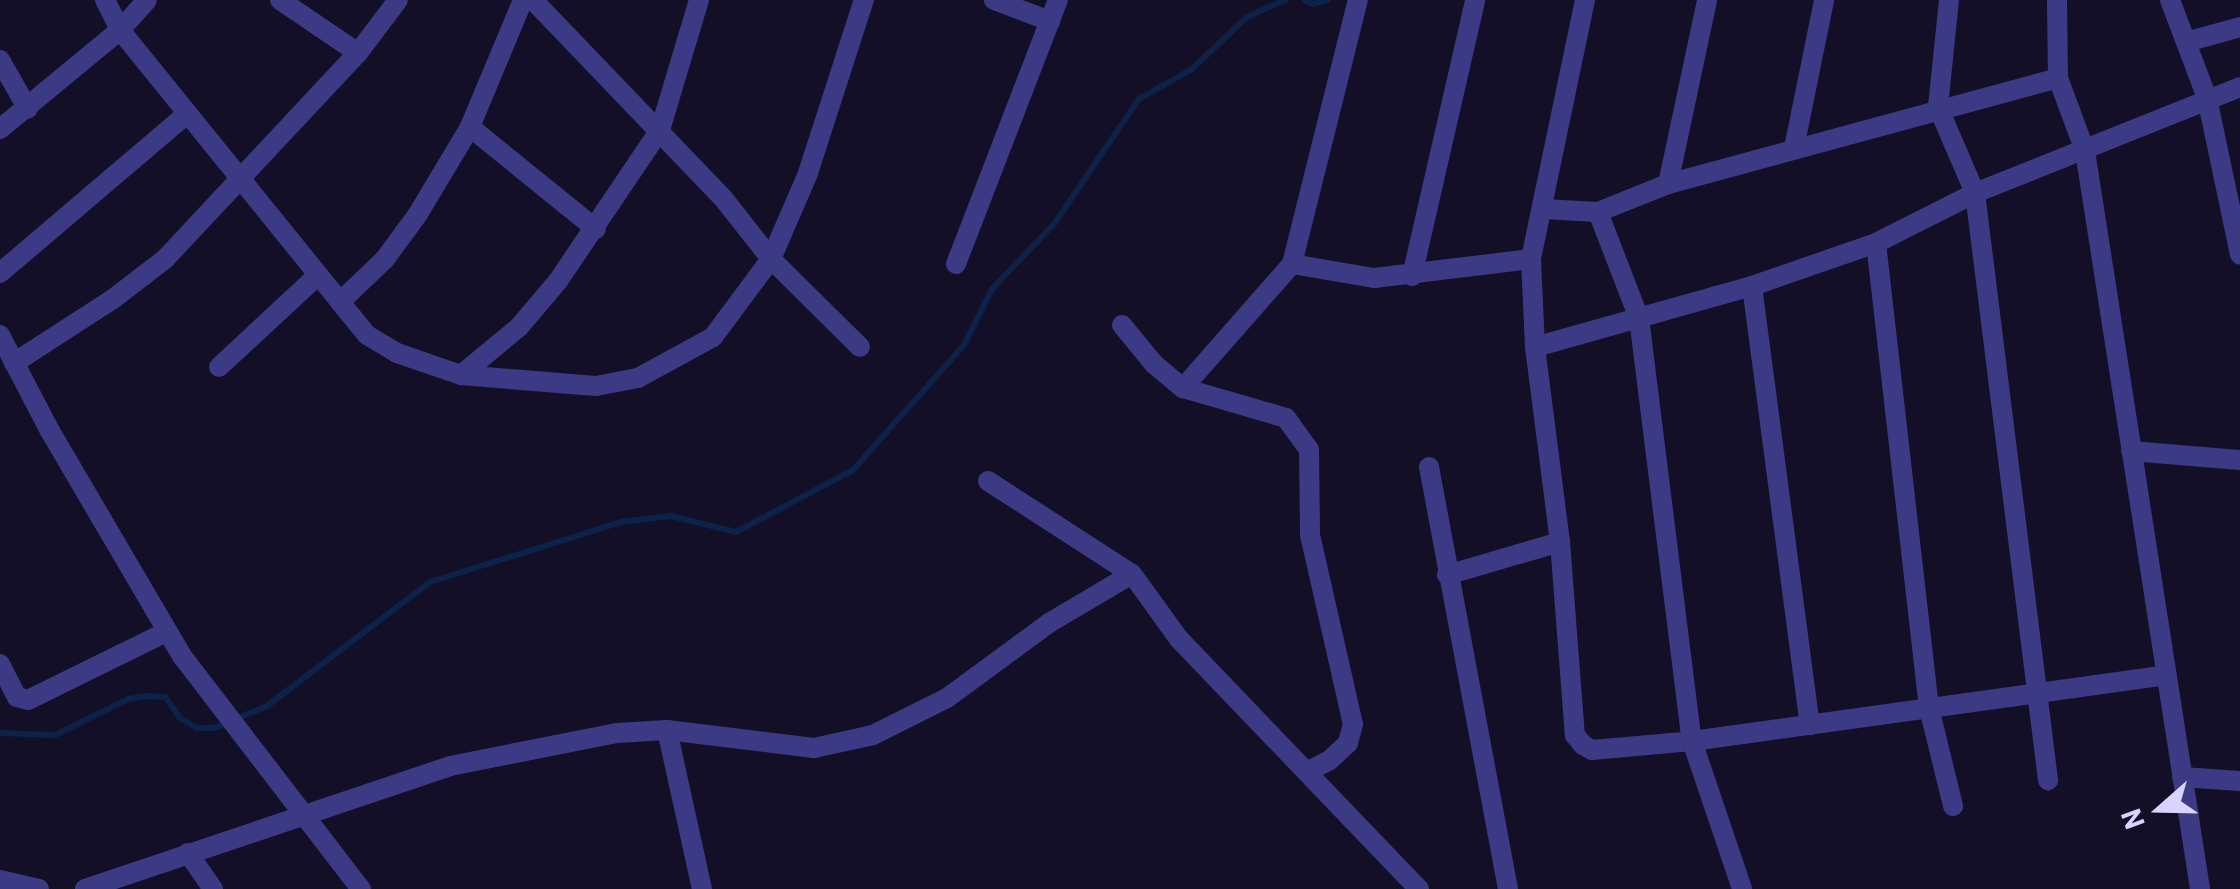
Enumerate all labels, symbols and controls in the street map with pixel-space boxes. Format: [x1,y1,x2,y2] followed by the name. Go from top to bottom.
[2110,759,2210,859] north arrow
[2113,805,2151,834] text: N

